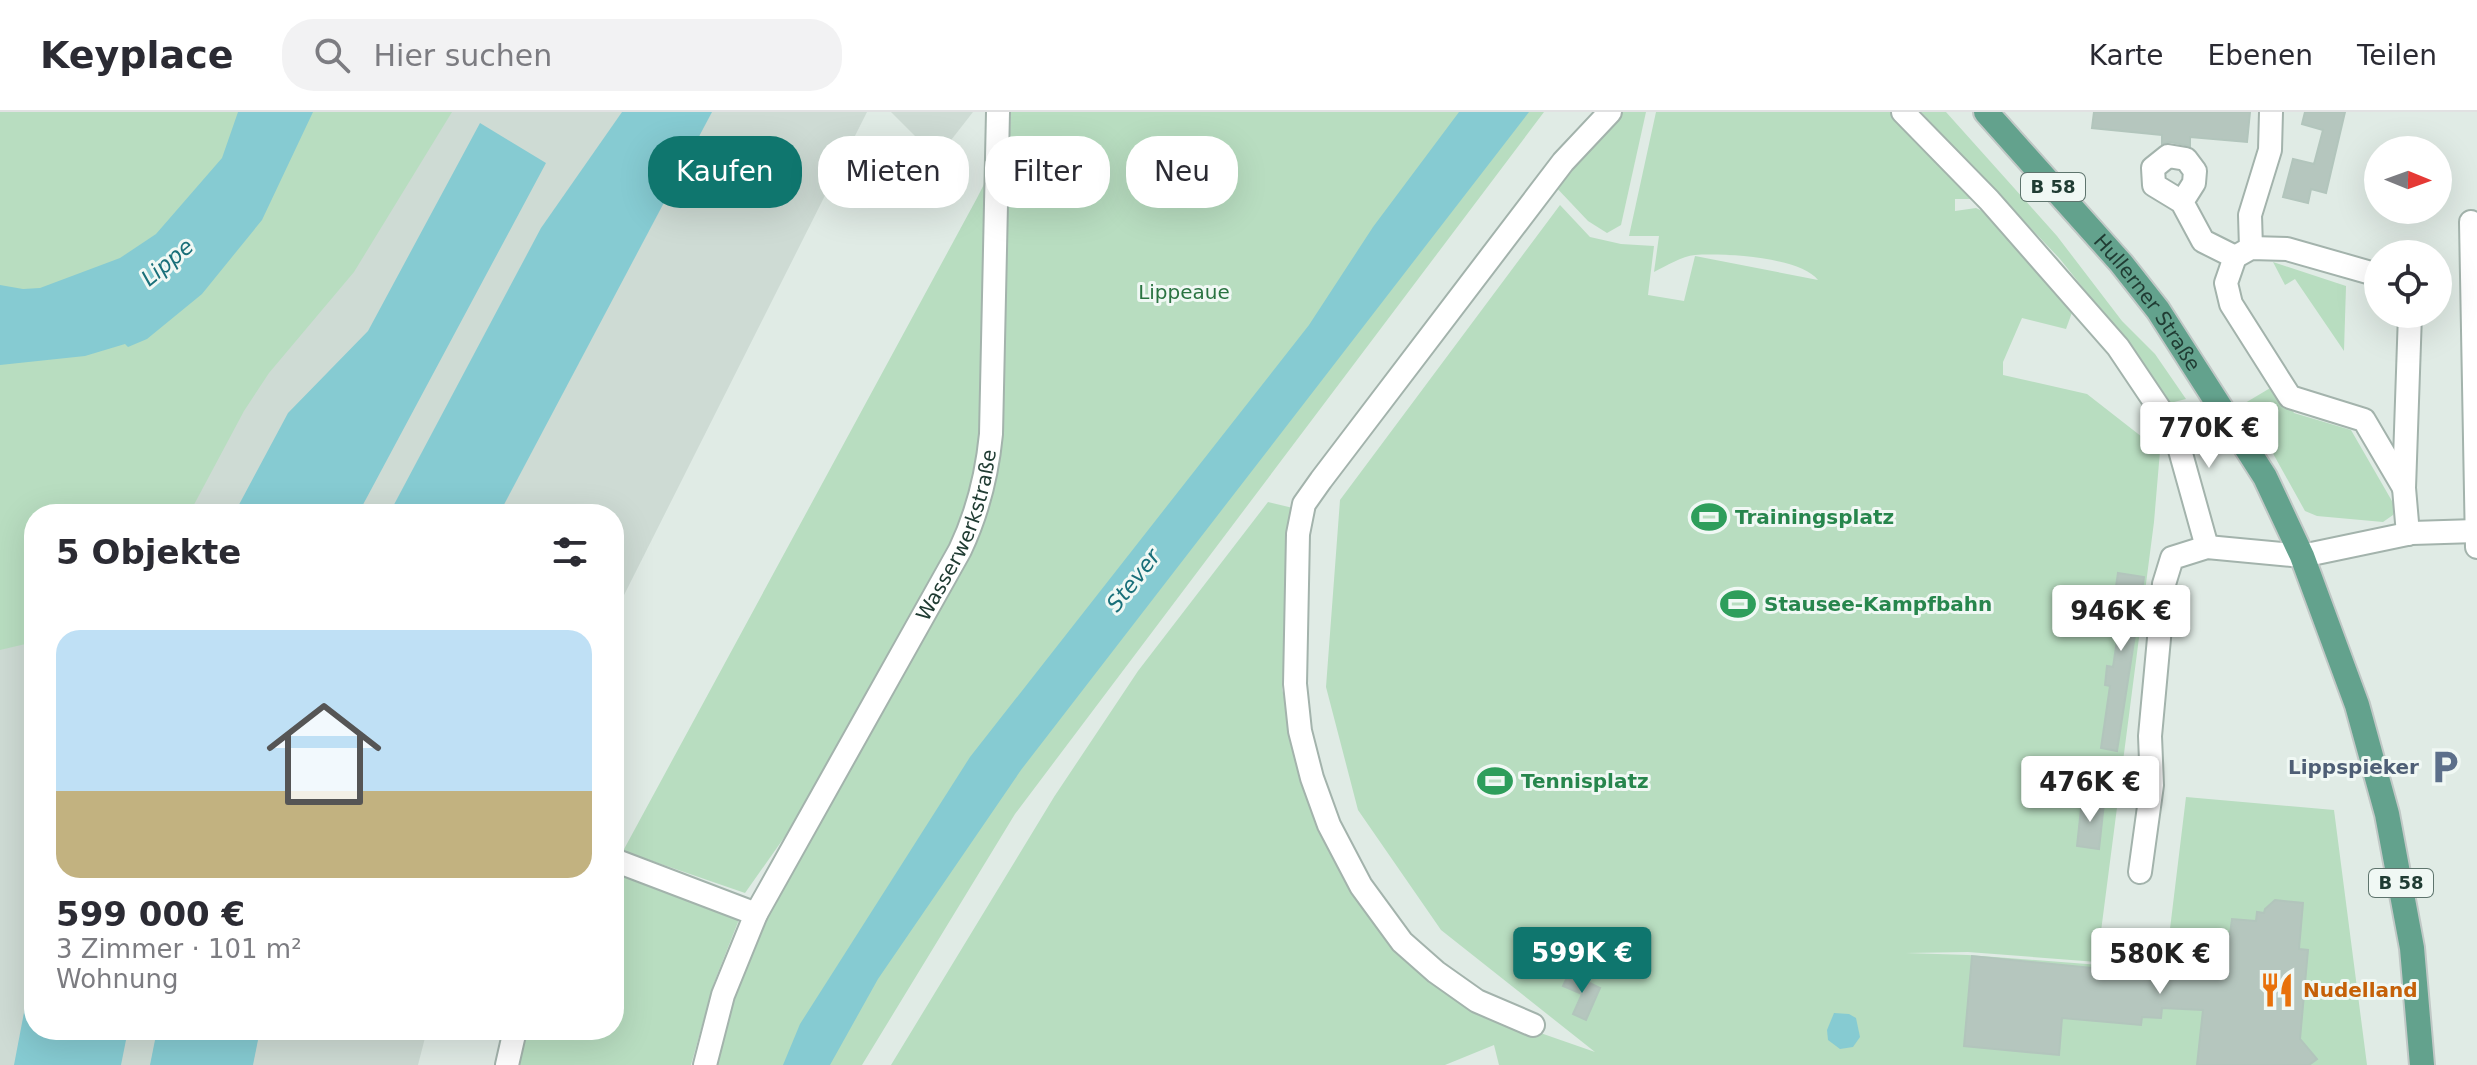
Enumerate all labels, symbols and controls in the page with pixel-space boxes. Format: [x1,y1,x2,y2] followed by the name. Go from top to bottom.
[282,19,842,91] search box
[40,33,234,77] text: Keyplace
[310,33,354,77] icon: search
[374,38,552,73] text: Hier suchen
[2089,39,2163,72] text: Karte
[2207,39,2313,72] text: Ebenen
[2357,39,2437,72] text: Teilen
[648,136,802,208] chip: Kaufen
[818,136,969,208] chip: Mieten
[985,136,1110,208] chip: Filter
[1126,136,1238,208] chip: Neu
[2364,136,2452,224] north arrow
[2364,136,2452,328] map controls
[2021,173,2085,201] road number: B 58
[2089,229,2206,375] street label: Hullerner Straße
[136,234,198,291] water label: Lippe
[2364,240,2452,328] button: locate
[1138,280,1230,304] park label: Lippeaue
[2144,402,2274,470] pin: 770K €
[2158,413,2260,443] text: 770K €
[911,448,1001,625] street label: Wasserwerkstraße
[1690,498,1728,536] sports icon: Trainingsplatz
[1735,505,1894,529] place label: Trainingsplatz
[548,530,592,574] icon: filters
[56,532,241,572] text: 5 Objekte
[1101,543,1167,616] water label: Stever
[1719,585,1757,623] sports icon: Stausee-Kampfbahn
[2056,585,2186,653] pin: 946K €
[1764,592,1992,616] place label: Stausee-Kampfbahn
[2070,596,2172,626] text: 946K €
[252,682,396,826] icon: home
[2426,748,2464,786] parking icon: Lippspieker
[2288,755,2419,779] place label: Lippspieker
[2025,756,2155,824] pin: 476K €
[1476,762,1514,800] sports icon: Tennisplatz
[2039,767,2141,797] text: 476K €
[1521,769,1649,793] place label: Tennisplatz
[2369,869,2433,897] road number: B 58
[56,894,245,934] text: 599 000 €
[1517,927,1647,995] pin: 599K €
[2095,928,2225,996] pin: 580K €
[56,934,302,964] text: 3 Zimmer · 101 m²
[1531,938,1633,968] text: 599K €
[2109,939,2211,969] text: 580K €
[56,964,179,994] text: Wohnung
[2258,971,2296,1009] restaurant icon: Nudelland
[2303,978,2418,1002] place label: Nudelland

